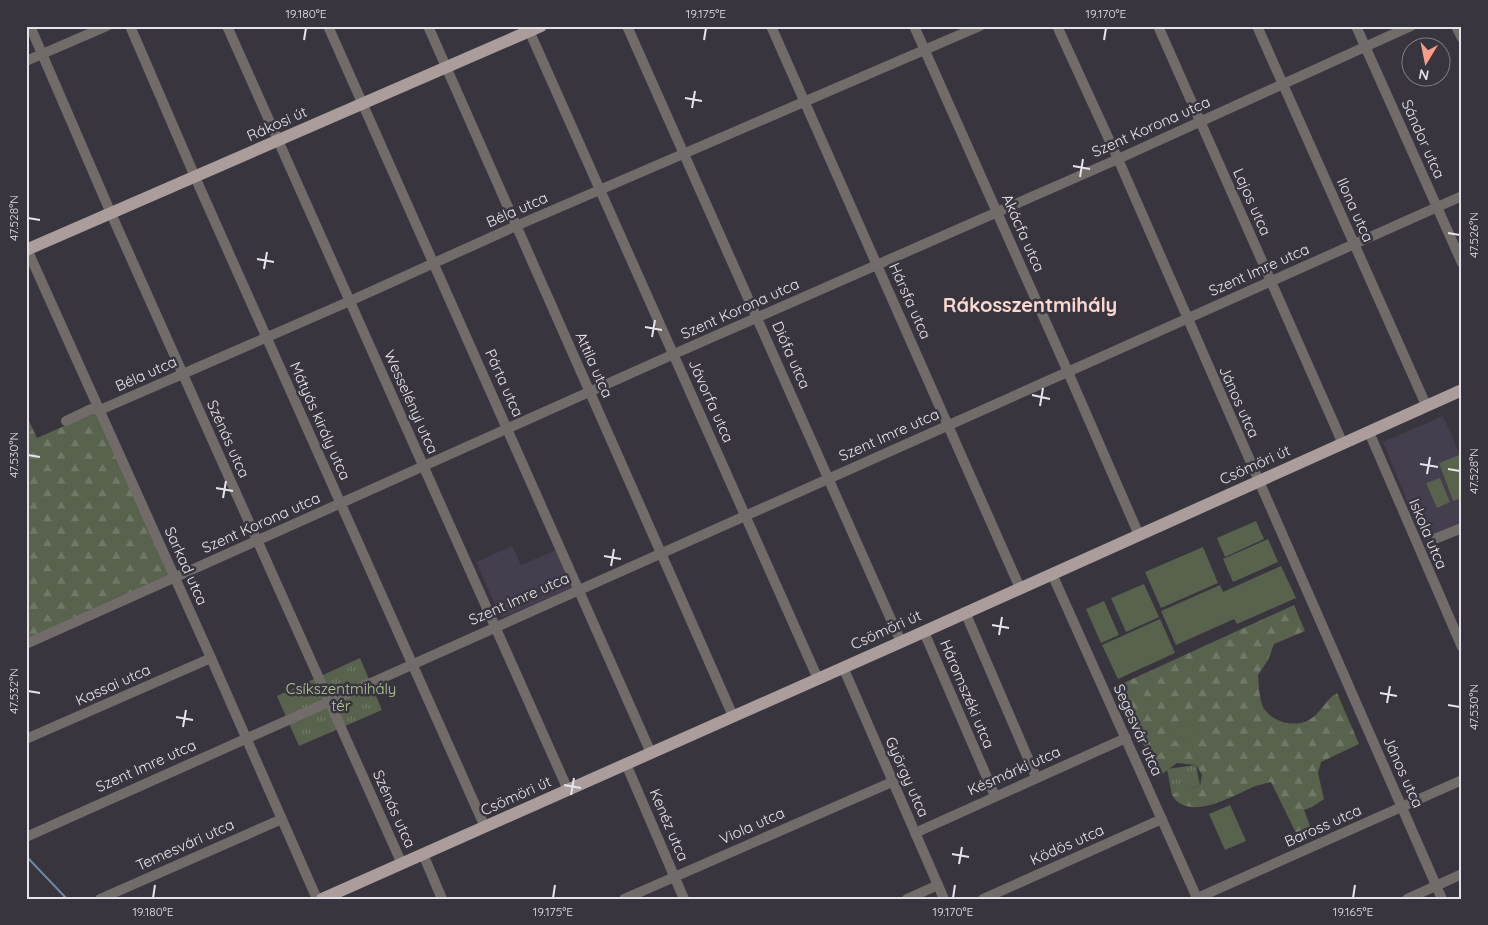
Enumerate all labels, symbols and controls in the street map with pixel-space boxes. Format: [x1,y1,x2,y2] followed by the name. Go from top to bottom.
[285,6,327,21] text: 19.180°E
[686,6,726,21] text: 19.175°E
[1086,6,1127,21] text: 19.170°E
[1400,38,1450,88] north arrow
[1417,65,1430,85] text: N
[1089,92,1213,161] street label: Szent Korona utca
[1398,96,1449,181] street label: Sándor utca
[244,102,310,145] street label: Rákosi út
[1229,165,1276,238] street label: Lajos utca
[1333,175,1378,245] street label: Ilona utca
[483,188,550,231] street label: Béla utca
[998,191,1049,275] street label: Akácfa utca
[6,195,21,241] text: 47.528°N
[1466,212,1481,258] text: 47.526°N
[1206,239,1312,300] street label: Szent Imre utca
[885,260,936,342] street label: Hársfa utca
[678,274,802,343] street label: Szent Korona utca
[943,292,1117,317] district label: Rákosszentmihály
[768,318,815,392] street label: Diófa utca
[572,329,617,401] street label: Attila utca
[481,346,528,420] street label: Párta utca
[380,347,443,457] street label: Wesselényi utca
[112,352,179,395] street label: Béla utca
[685,356,738,445] street label: Jávorfa utca
[286,359,355,483] street label: Mátyás király utca
[1215,363,1264,441] street label: János utca
[203,397,254,481] street label: Szénás utca
[836,404,942,465] street label: Szent Imre utca
[6,432,21,478] text: 47.530°N
[1217,441,1293,489] street label: Csömöri út
[1466,448,1481,494] text: 47.528°N
[199,488,323,557] street label: Szent Korona utca
[1405,496,1452,572] street label: Iskola utca
[161,524,212,608] street label: Sarkad utca
[466,568,572,629] street label: Szent Imre utca
[848,606,924,654] street label: Csömöri út
[936,637,999,751] street label: Háromszéki utca
[72,660,153,710] street label: Kassai utca
[6,668,21,714] text: 47.532°N
[286,679,396,715] park label: Csíkszentmihály tér
[1110,681,1167,779] street label: Segesvár utca
[1466,684,1481,730] text: 47.530°N
[1379,733,1428,811] street label: János utca
[881,734,934,820] street label: György utca
[93,735,199,796] street label: Szent Imre utca
[964,742,1063,799] street label: Késmárki utca
[369,767,420,851] street label: Szénás utca
[478,772,554,820] street label: Csömöri út
[646,786,693,864] street label: Kenéz utca
[1282,800,1364,851] street label: Baross utca
[716,803,787,848] street label: Viola utca
[133,814,237,875] street label: Temesvári utca
[1027,820,1107,869] street label: Ködös utca
[132,904,174,919] text: 19.180°E
[533,904,573,919] text: 19.175°E
[933,904,974,919] text: 19.170°E
[1333,904,1373,919] text: 19.165°E

